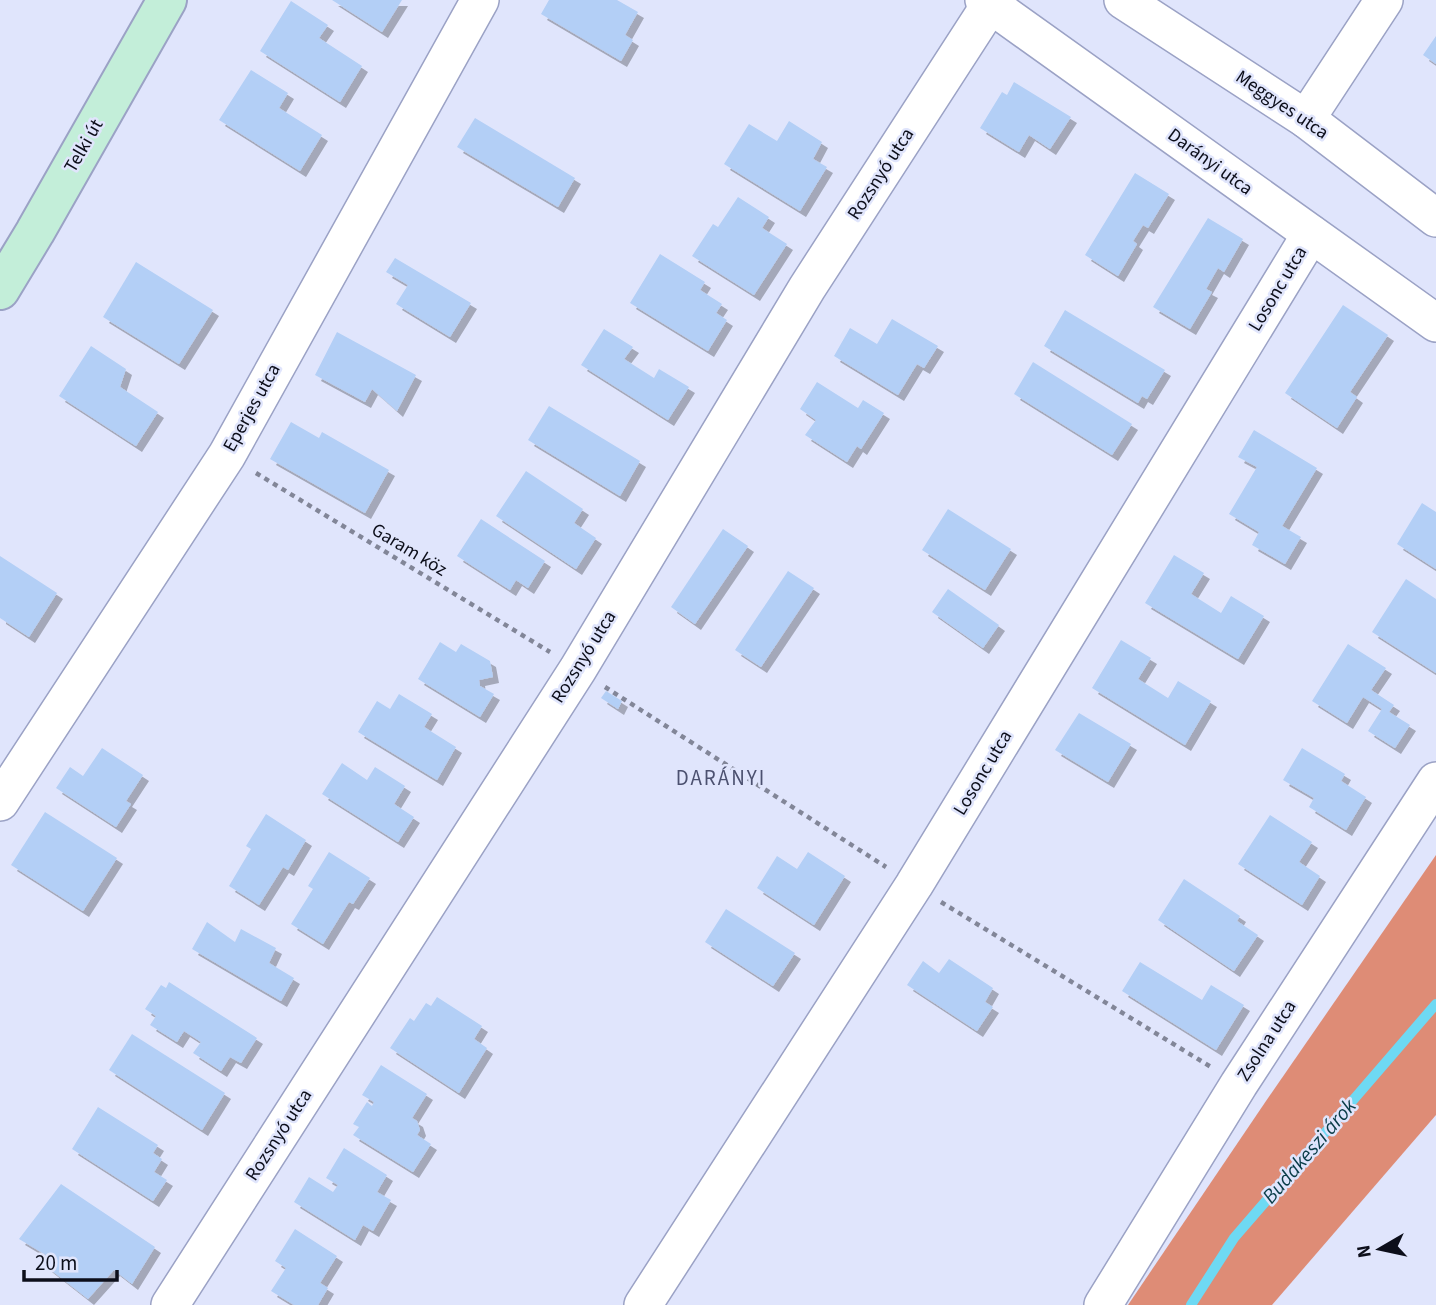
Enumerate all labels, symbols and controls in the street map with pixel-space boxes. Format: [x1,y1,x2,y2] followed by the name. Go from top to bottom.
[1230,64,1334,146] street label: Meggyes utca
[58,114,110,178] street label: Telki út
[1162,122,1258,202] street label: Darányi utca
[841,123,921,225] street label: Rozsnyó utca
[1242,241,1314,337] street label: Losonc utca
[217,359,287,457] street label: Eperjes utca
[366,517,452,583] street label: Garam köz
[545,605,623,709] street label: Rozsnyó utca
[947,725,1019,821] street label: Losonc utca
[676,763,766,793] district label: DARÁNYI
[1231,995,1303,1087] street label: Zsolna utca
[239,1084,319,1186] street label: Rozsnyó utca
[1255,1091,1364,1210] water label: Budakeszi árok
[1345,1214,1415,1284] north arrow
[24,1238,117,1282] scale bar
[1350,1243,1379,1260] text: N
[35,1248,77,1278] text: 20 m

